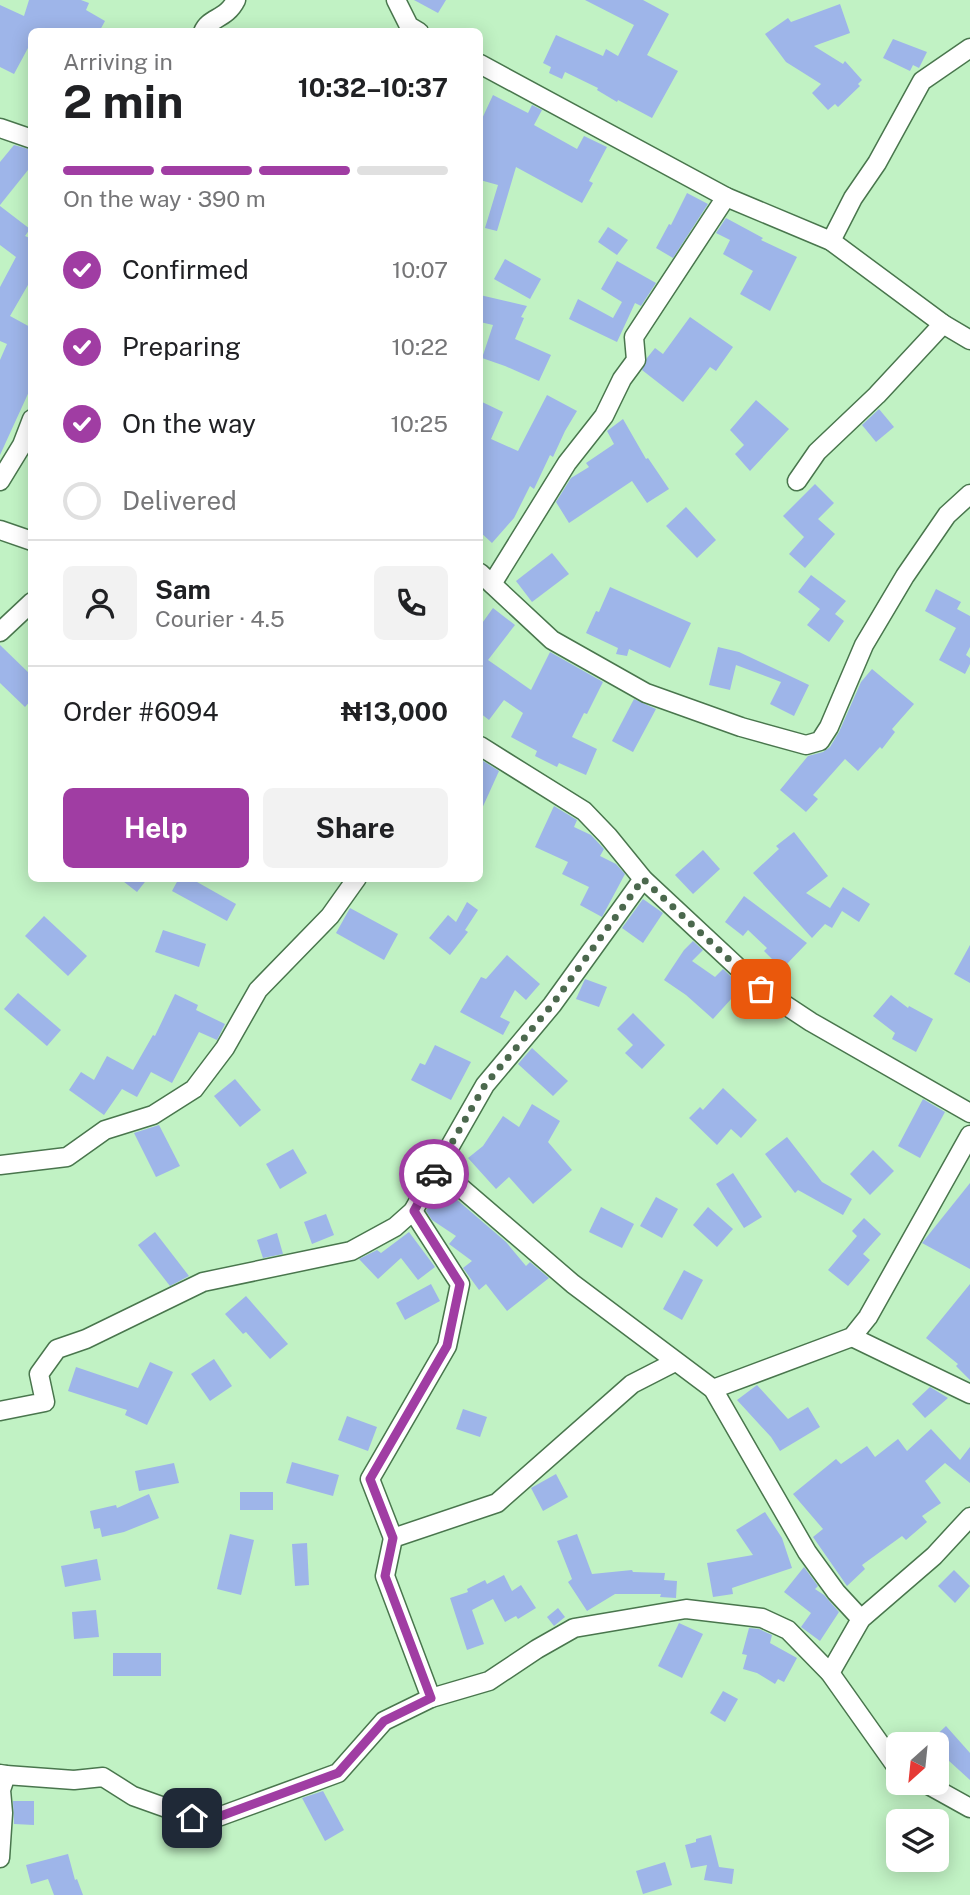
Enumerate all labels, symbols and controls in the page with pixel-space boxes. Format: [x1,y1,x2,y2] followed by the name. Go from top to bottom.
[63,48,173,75] text: Arriving in
[298,72,448,103] text: 10:32–10:37
[63,74,183,128] text: 2 min
[63,185,266,212] text: On the way · 390 m
[63,251,101,289] icon: check
[122,254,249,285] text: Confirmed
[392,256,448,283] text: 10:07
[63,328,101,366] icon: check
[122,331,241,362] text: Preparing
[392,333,448,360] text: 10:22
[63,405,101,443] icon: check
[122,408,256,439] text: On the way
[390,410,448,437] text: 10:25
[122,485,237,516] text: Delivered
[63,566,137,640] button: person
[374,566,448,640] button: phone
[155,574,211,605] text: Sam
[155,605,285,632] text: Courier · 4.5
[63,696,219,727] text: Order #6094
[341,696,448,727] text: ₦13,000
[63,788,249,868] button: Help
[263,788,448,868] button: Share
[731,959,791,1019] pin
[742,970,780,1008] icon: bag
[399,1139,469,1209] courier
[415,1155,453,1193] icon: car
[886,1732,948,1796] north arrow
[886,1732,949,1872] map controls
[162,1788,222,1848] pin
[173,1799,211,1837] icon: home
[886,1809,949,1872] button: layers

